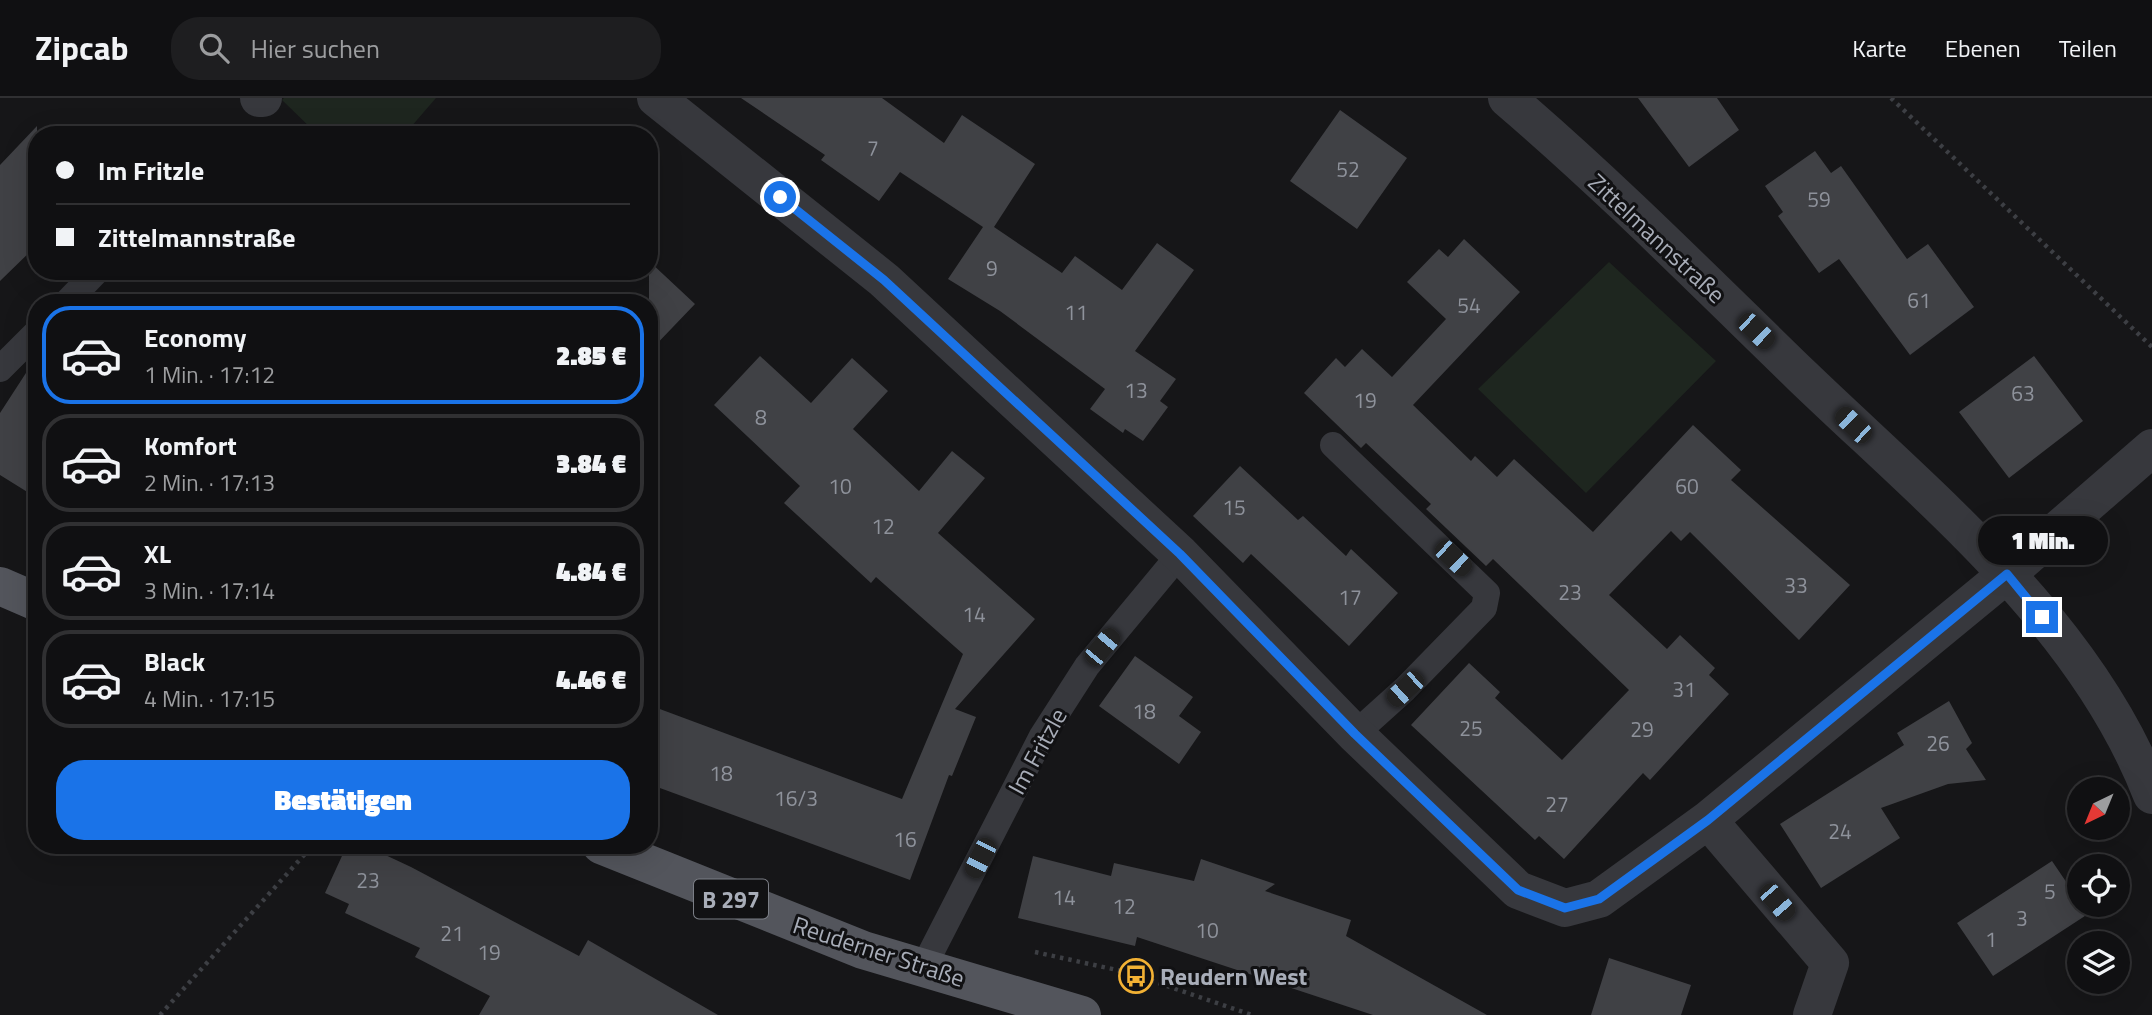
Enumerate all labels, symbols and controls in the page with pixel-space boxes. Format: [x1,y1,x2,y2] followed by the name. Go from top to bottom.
[171,17,661,80] search box
[35,23,129,73] text: Zipcab
[195,29,233,67] icon: search
[251,29,380,68] text: Hier suchen
[1852,30,1907,66] text: Karte
[1945,30,2021,66] text: Ebenen
[2059,30,2117,66] text: Teilen
[867,132,879,164] house number: 7
[98,151,204,190] text: Im Fritzle
[1336,153,1360,185] house number: 52
[1580,165,1734,311] street label: Zittelmannstraße
[764,181,796,213] route start
[1807,183,1831,215] house number: 59
[98,218,295,257] text: Zittelmannstraße
[986,252,998,284] house number: 9
[1907,284,1931,316] house number: 61
[1457,289,1481,321] house number: 54
[1064,296,1088,328] house number: 11
[1734,309,1779,353] car
[144,318,246,357] text: Economy
[60,324,123,387] icon: car
[556,336,626,375] text: 2.85 €
[144,357,275,392] text: 1 Min. · 17:12
[1124,374,1148,406] house number: 13
[2011,377,2035,409] house number: 63
[1353,384,1377,416] house number: 19
[755,401,767,433] house number: 8
[1831,403,1876,447] car
[144,426,237,465] text: Komfort
[60,432,123,495] icon: car
[556,444,626,483] text: 3.84 €
[144,465,275,500] text: 2 Min. · 17:13
[828,470,852,502] house number: 10
[1675,470,1699,502] house number: 60
[1222,491,1246,523] house number: 15
[871,510,895,542] house number: 12
[1977,516,2107,564] callout: 1 Min.
[2011,523,2075,558] text: 1 Min.
[144,534,171,573] text: XL
[1431,536,1476,580] car
[60,540,123,603] icon: car
[556,552,626,591] text: 4.84 €
[1784,569,1808,601] house number: 33
[144,573,275,608] text: 3 Min. · 17:14
[1558,576,1582,608] house number: 23
[1338,581,1362,613] house number: 17
[962,598,986,630] house number: 14
[2026,601,2058,633] route end
[1081,624,1124,670] car
[144,642,205,681] text: Black
[60,648,123,711] icon: car
[556,660,626,699] text: 4.46 €
[1383,667,1428,711] car
[1672,673,1696,705] house number: 31
[144,681,275,716] text: 4 Min. · 17:15
[1132,695,1156,727] house number: 18
[998,701,1076,801] street label: Im Fritzle
[1459,712,1483,744] house number: 25
[1630,713,1654,745] house number: 29
[1926,727,1950,759] house number: 26
[709,757,733,789] house number: 18
[56,760,630,840] button: Bestätigen
[2067,777,2130,840] north arrow
[2067,777,2130,994] map controls
[774,782,818,814] house number: 16/3
[1545,788,1569,820] house number: 27
[1828,815,1852,847] house number: 24
[893,823,917,855] house number: 16
[962,835,999,881] car
[2067,854,2130,917] button: locate
[356,864,380,896] house number: 23
[2044,875,2056,907] house number: 5
[1756,879,1799,925] car
[694,880,768,918] road number: B 297
[1052,881,1076,913] house number: 14
[1112,890,1136,922] house number: 12
[2016,902,2028,934] house number: 3
[789,906,969,996] street label: Reuderner Straße
[1195,914,1219,946] house number: 10
[440,917,464,949] house number: 21
[1985,923,1997,955] house number: 1
[2067,931,2130,994] button: layers
[477,936,501,968] house number: 19
[1117,957,1155,995] bus stop icon: Reudern West
[1160,958,1308,994] place label: Reudern West

